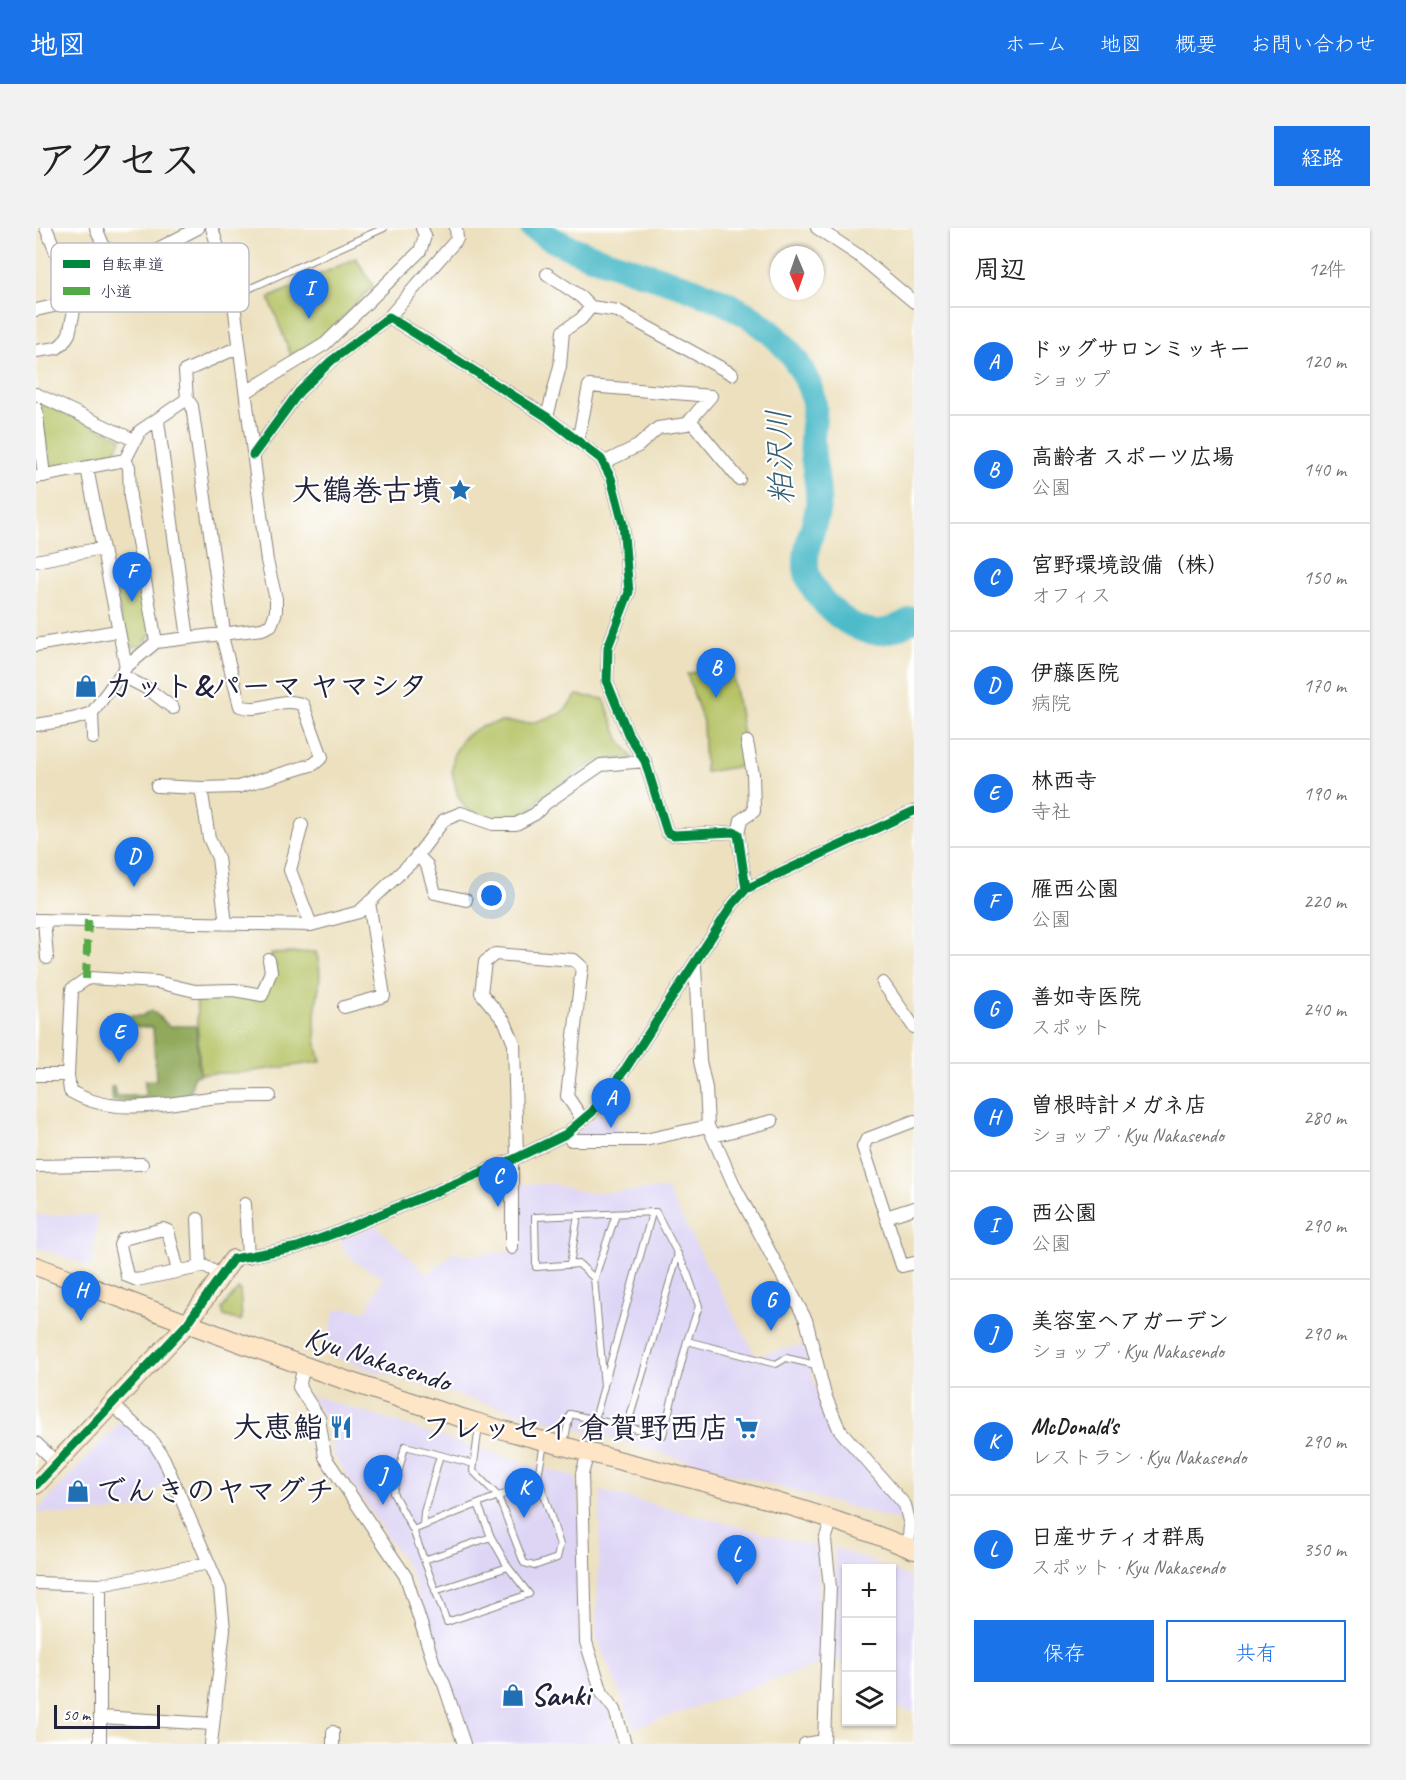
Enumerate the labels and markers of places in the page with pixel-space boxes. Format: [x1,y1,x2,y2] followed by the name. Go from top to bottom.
[290,270,328,319] pin: I
[292,471,442,509] place label: 大鶴巻古墳
[447,477,473,503] place icon: 大鶴巻古墳
[112,552,152,602] pin: F
[696,648,736,698] pin: B
[104,667,428,705] place label: カット&パーマ ヤマシタ
[73,673,99,699] shop icon: カット&パーマ ヤマシタ
[114,838,154,887] pin: D
[100,1014,139,1063] pin: E
[592,1078,630,1128] pin: A
[478,1158,518,1207] pin: C
[62,1272,100,1321] pin: H
[752,1282,790,1331] pin: G
[233,1408,323,1446] place label: 大恵鮨
[422,1409,729,1447] place label: フレッセイ 倉賀野西店
[328,1414,354,1440] restaurant icon: 大恵鮨
[734,1415,760,1441] supermarket icon: フレッセイ 倉賀野西店
[364,1456,402,1505] pin: J
[504,1468,544,1518] pin: K
[96,1472,335,1510] place label: でんきのヤマグチ
[65,1478,91,1504] shop icon: でんきのヤマグチ
[718,1536,756,1585] pin: L
[531,1676,594,1714] place label: Sanki
[500,1682,526,1708] shop icon: Sanki

